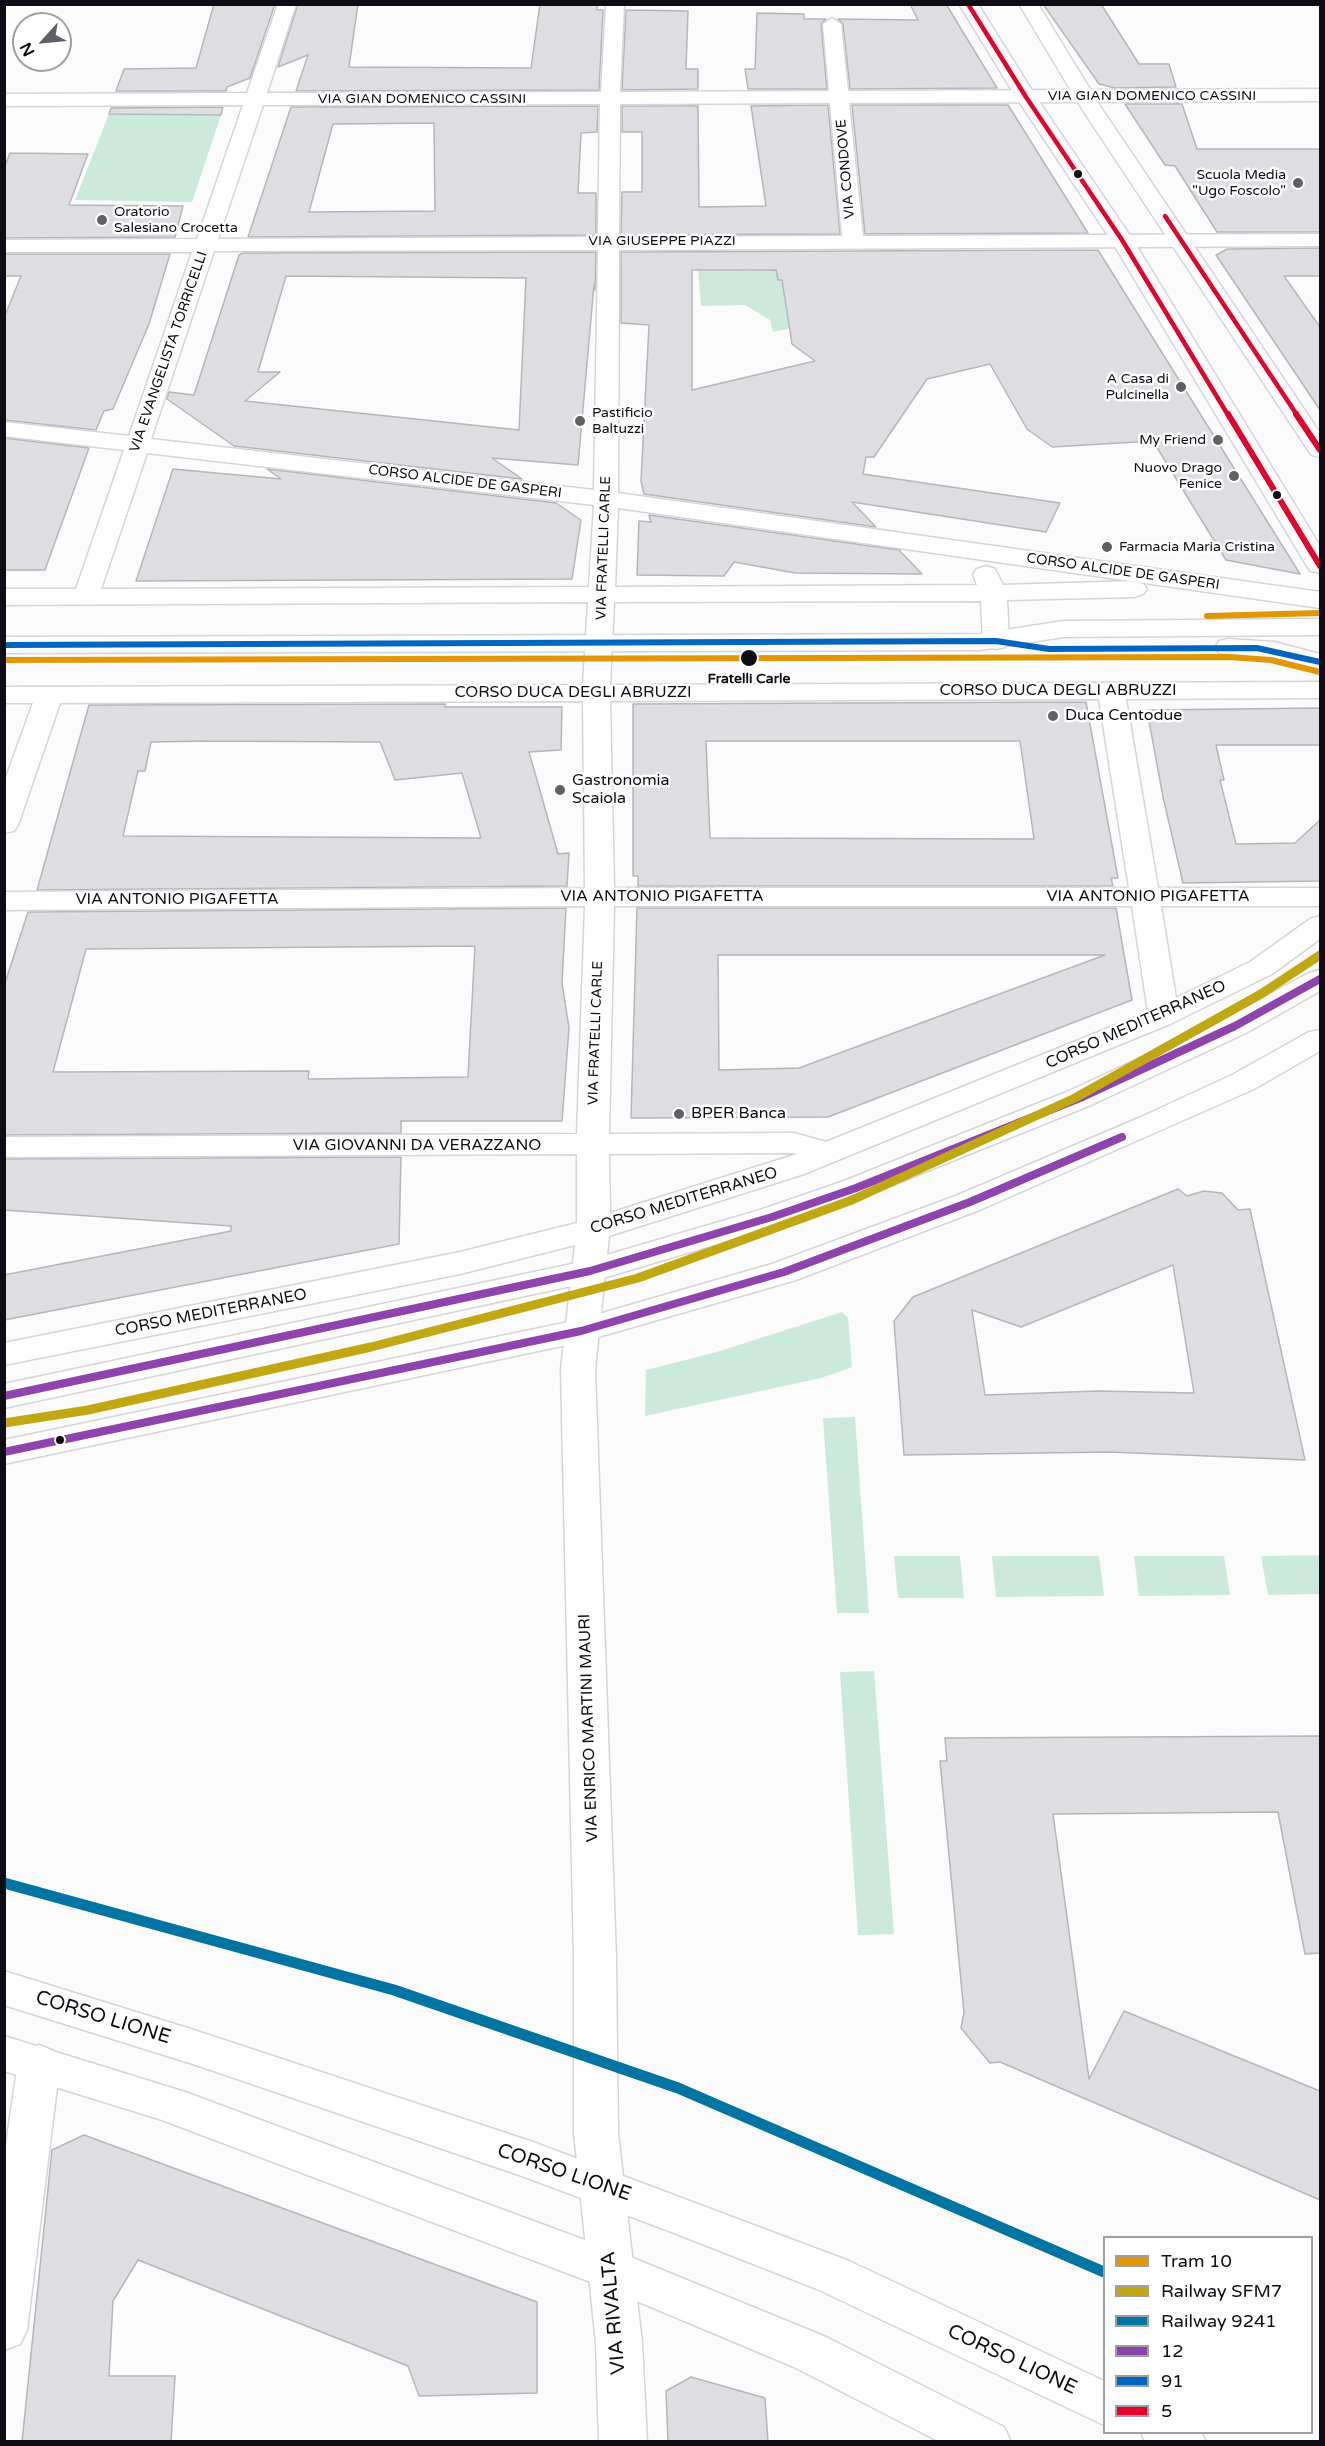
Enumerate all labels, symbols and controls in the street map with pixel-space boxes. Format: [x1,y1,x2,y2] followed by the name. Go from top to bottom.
[12,12,72,72] north arrow
[16,39,40,60] text: N
[1048,88,1256,104] street label: VIA GIAN DOMENICO CASSINI
[318,91,526,107] street label: VIA GIAN DOMENICO CASSINI
[833,118,859,220] street label: VIA CONDOVE
[1192,167,1286,200] place label: Scuola Media "Ugo Foscolo"
[1072,168,1084,180] unlabelled marker
[1291,176,1305,190] marker: Scuola Media "Ugo Foscolo"
[114,204,238,237] place label: Oratorio Salesiano Crocetta
[95,213,109,227] marker: Oratorio Salesiano Crocetta
[588,233,736,249] street label: VIA GIUSEPPE PIAZZI
[127,249,211,455] street label: VIA EVANGELISTA TORRICELLI
[1105,371,1169,404] place label: A Casa di Pulcinella
[1174,380,1188,394] marker: A Casa di Pulcinella
[592,405,653,437] place label: Pastificio Baltuzzi
[573,414,587,428] marker: Pastificio Baltuzzi
[1139,432,1206,448] place label: My Friend
[1211,433,1225,447] marker: My Friend
[1134,460,1222,492] place label: Nuovo Drago Fenice
[367,462,563,502] street label: CORSO ALCIDE DE GASPERI
[1227,469,1241,483] marker: Nuovo Drago Fenice
[593,476,615,620] street label: VIA FRATELLI CARLE
[1271,489,1283,501] unlabelled marker
[1119,539,1275,555] place label: Farmacia Maria Cristina
[1100,540,1114,554] marker: Farmacia Maria Cristina
[1025,550,1221,594] street label: CORSO ALCIDE DE GASPERI
[739,648,759,668] marker: Fratelli Carle
[708,671,790,687] place label: Fratelli Carle
[939,681,1177,701] street label: CORSO DUCA DEGLI ABRUZZI
[454,683,692,703] street label: CORSO DUCA DEGLI ABRUZZI
[1065,706,1182,726] place label: Duca Centodue
[1046,709,1060,723] marker: Duca Centodue
[572,771,670,809] place label: Gastronomia Scaiola
[553,783,567,797] marker: Gastronomia Scaiola
[560,887,764,907] street label: VIA ANTONIO PIGAFETTA
[1046,887,1250,907] street label: VIA ANTONIO PIGAFETTA
[75,890,279,910] street label: VIA ANTONIO PIGAFETTA
[585,961,607,1105] street label: VIA FRATELLI CARLE
[1043,977,1229,1073] street label: CORSO MEDITERRANEO
[691,1104,786,1124] place label: BPER Banca
[672,1107,686,1121] marker: BPER Banca
[293,1136,541,1156] street label: VIA GIOVANNI DA VERAZZANO
[588,1163,780,1239] street label: CORSO MEDITERRANEO
[113,1285,309,1341] street label: CORSO MEDITERRANEO
[54,1434,66,1446] unlabelled marker
[575,1613,603,1843] street label: VIA ENRICO MARTINI MAURI
[33,1986,173,2050] street label: CORSO LIONE
[494,2139,634,2207] street label: CORSO LIONE
[1103,2236,1313,2434] legend
[597,2250,631,2376] street label: VIA RIVALTA
[1161,2250,1232,2272] text: Tram 10
[1161,2280,1282,2302] text: Railway SFM7
[1161,2310,1277,2332] text: Railway 9241
[943,2320,1081,2400] street label: CORSO LIONE
[1161,2340,1184,2362] text: 12
[1161,2370,1184,2392] text: 91
[1161,2400,1172,2422] text: 5

